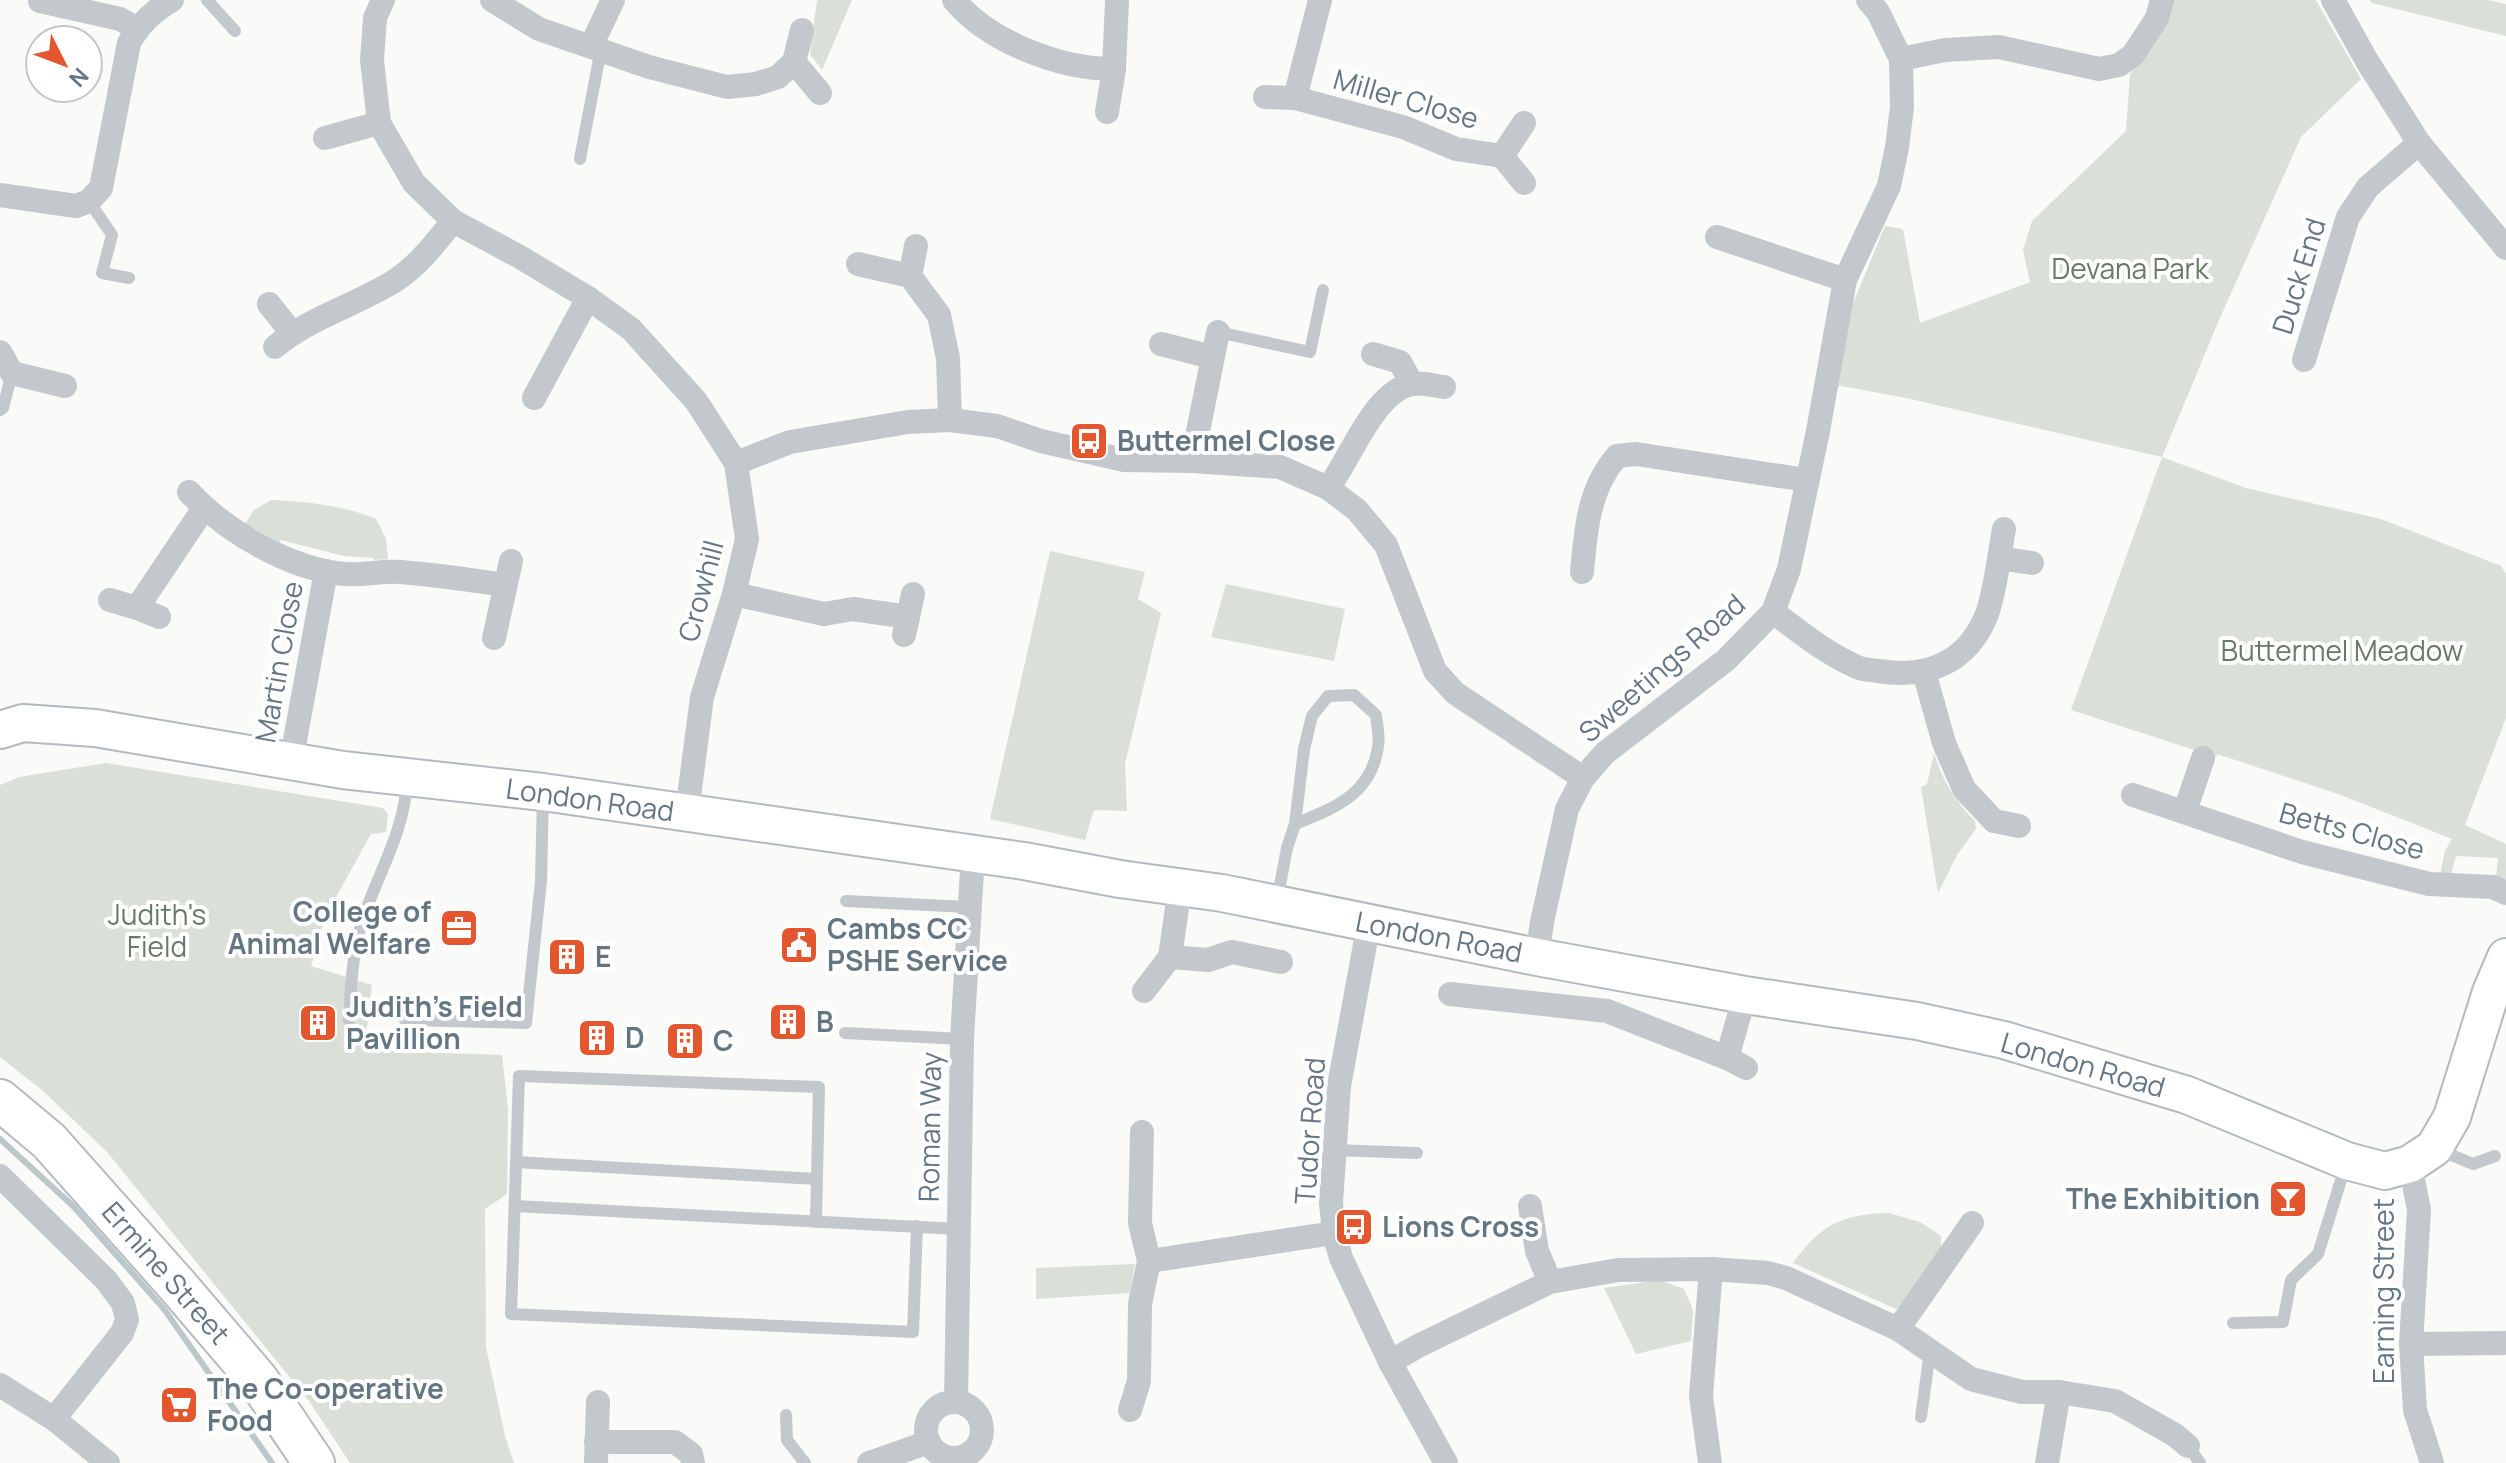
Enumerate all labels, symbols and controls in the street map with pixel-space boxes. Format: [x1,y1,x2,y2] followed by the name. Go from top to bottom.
[24,24,104,104] north arrow
[1329,59,1483,137] street label: Miller Close
[62,61,95,93] text: N
[2262,213,2334,338] street label: Duck End
[2051,249,2210,287] park label: Devana Park
[1068,420,1110,462] bus stop icon: Buttermel Close
[1117,421,1336,459] place label: Buttermel Close
[668,536,732,646] street label: Crowhill
[245,578,311,746] street label: Martin Close
[1570,584,1753,750] street label: Sweetings Road
[2221,631,2463,669] park label: Buttermel Meadow
[504,768,677,830] street label: London Road
[2276,792,2429,868] street label: Betts Close
[228,892,431,962] place label: College of Animal Welfare
[108,895,206,965] park label: Judith's Field
[1353,901,1526,971] street label: London Road
[438,907,480,949] office icon: College of Animal Welfare
[827,909,1008,979] place label: Cambs CC PSHE Service
[778,924,820,966] public building icon: Cambs CC PSHE Service
[546,936,588,978] building icon: E
[595,937,611,975] place label: E
[346,987,523,1057] place label: Judith's Field Pavillion
[767,1001,809,1043] building icon: B
[297,1002,339,1044] building icon: Judith's Field Pavillion
[816,1002,834,1040] place label: B
[576,1017,618,1059] building icon: D
[625,1018,645,1056] place label: D
[664,1020,706,1062] building icon: C
[713,1021,734,1059] place label: C
[1997,1022,2170,1106] street label: London Road
[909,1051,949,1202] street label: Roman Way
[1285,1056,1333,1206] street label: Tudor Road
[2267,1178,2309,1220] bar icon: The Exhibition
[2066,1179,2260,1217] place label: The Exhibition
[94,1193,239,1352] street label: Ermine Street
[2364,1198,2402,1384] street label: Earning Street
[1333,1206,1375,1248] bus stop icon: Lions Cross
[1382,1207,1539,1245] place label: Lions Cross
[207,1369,444,1439] place label: The Co-operative Food
[158,1384,200,1426] supermarket icon: The Co-operative Food

